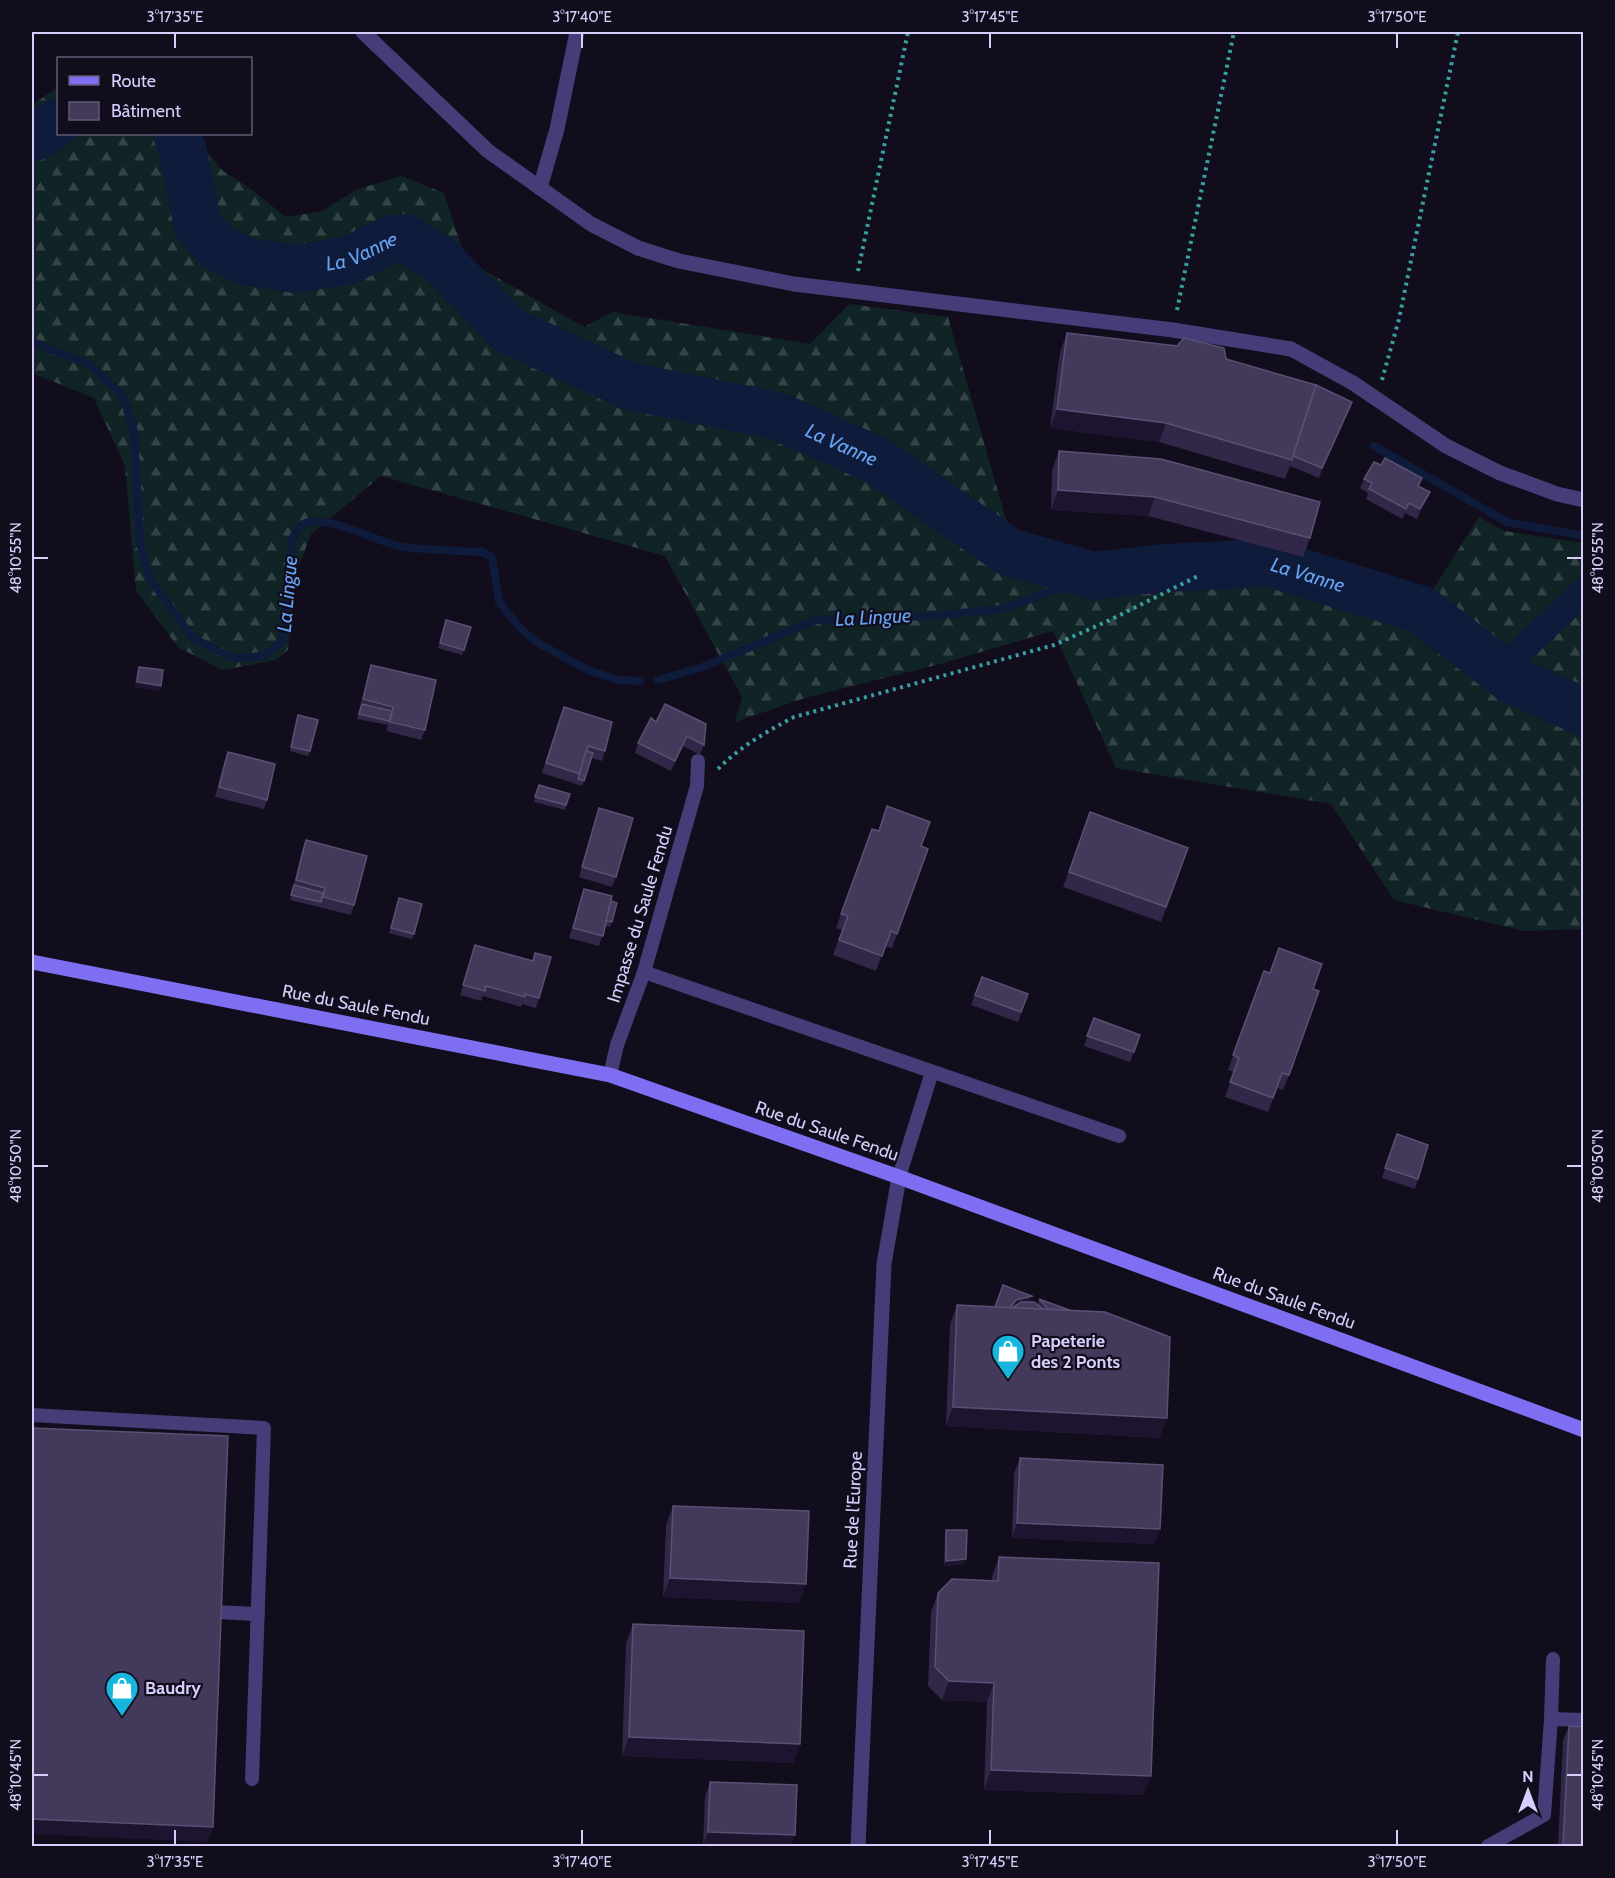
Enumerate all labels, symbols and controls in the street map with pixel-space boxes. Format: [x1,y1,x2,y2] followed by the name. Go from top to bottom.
[147,8,203,26] text: 3°17'35"E
[552,8,612,26] text: 3°17'40"E
[961,8,1019,26] text: 3°17'45"E
[1367,8,1427,26] text: 3°17'50"E
[57,57,252,135] legend
[111,70,156,92] text: Route
[111,100,181,122] text: Bâtiment
[324,227,398,276] water label: La Vanne
[802,418,881,471] water label: La Vanne
[7,522,25,594] text: 48°10'55"N
[1589,522,1607,594] text: 48°10'55"N
[1268,552,1348,597] water label: La Vanne
[272,555,302,633] water label: La Lingue
[834,603,912,631] water label: La Lingue
[603,823,677,1005] street label: Impasse du Saule Fendu
[280,980,432,1030] street label: Rue du Saule Fendu
[752,1096,902,1166] street label: Rue du Saule Fendu
[7,1129,25,1203] text: 48°10'50"N
[1589,1129,1607,1203] text: 48°10'50"N
[1210,1262,1358,1334] street label: Rue du Saule Fendu
[1031,1330,1121,1373] place label: Papeterie des 2 Ponts
[990,1333,1026,1380] shop icon: Papeterie des 2 Ponts
[839,1451,867,1569] street label: Rue de l'Europe
[104,1670,140,1717] shop icon: Baudry
[145,1677,201,1699] place label: Baudry
[7,1739,25,1811] text: 48°10'45"N
[1589,1739,1607,1811] text: 48°10'45"N
[1498,1761,1558,1821] north arrow
[1522,1767,1534,1786] text: N
[147,1853,203,1871] text: 3°17'35"E
[552,1853,612,1871] text: 3°17'40"E
[961,1853,1019,1871] text: 3°17'45"E
[1367,1853,1427,1871] text: 3°17'50"E

